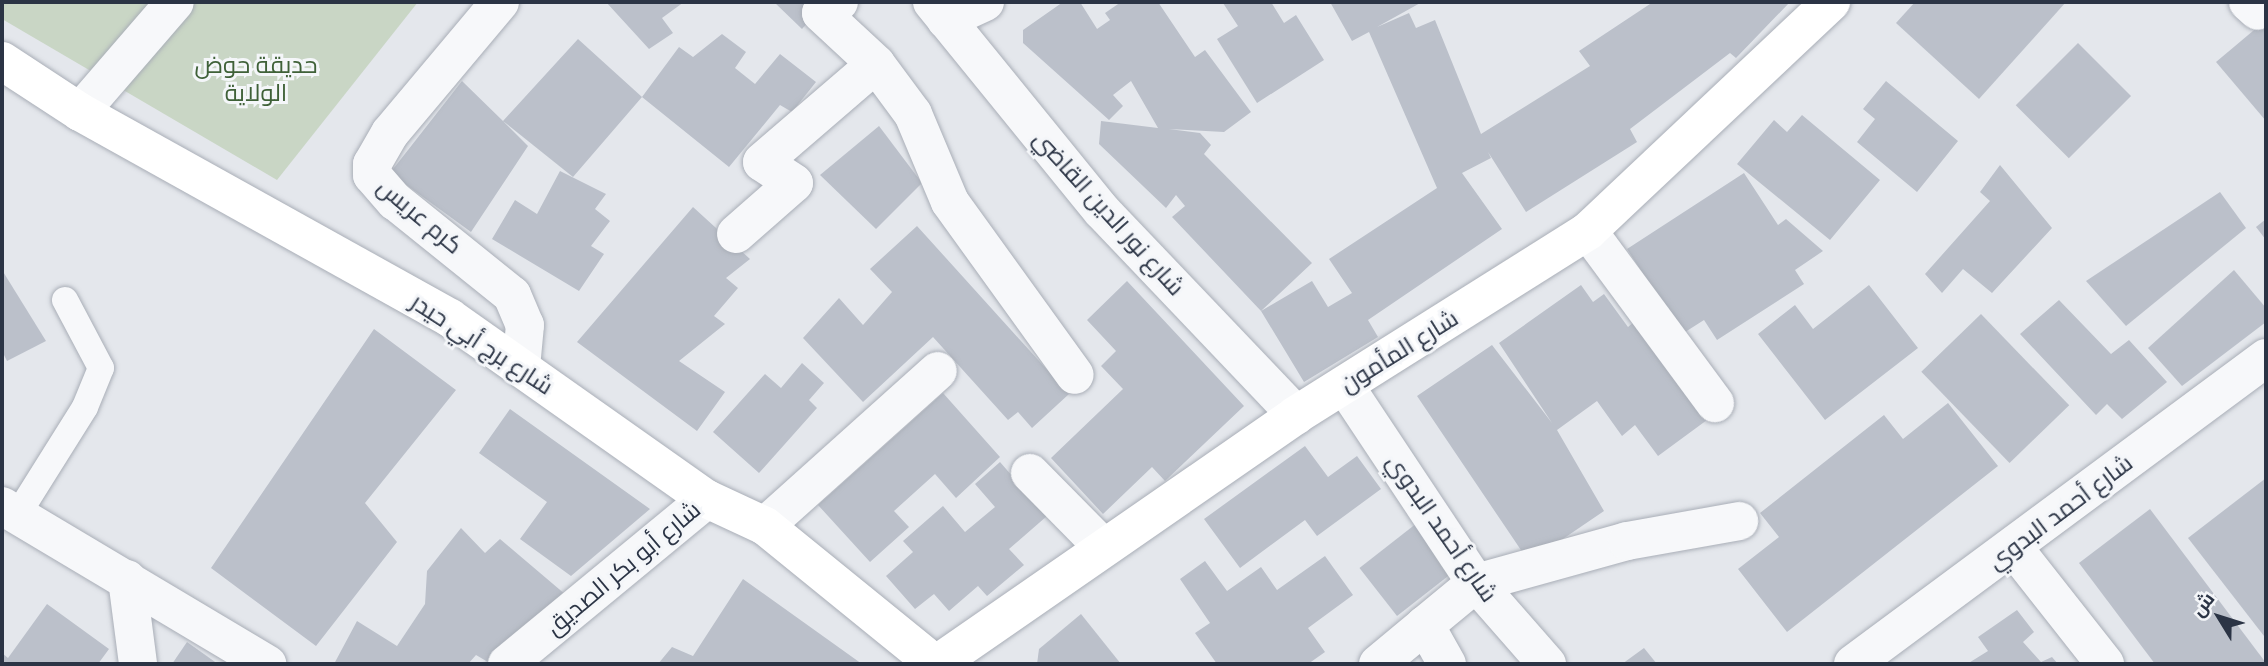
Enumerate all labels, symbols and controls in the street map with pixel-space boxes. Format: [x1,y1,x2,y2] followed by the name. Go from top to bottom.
[194,51,318,107] park label: حديقة حوض الولاية
[1027,125,1191,301] street label: شارع نور الدين القاضي
[372,172,468,260] street label: كرم عريس
[405,287,559,401] street label: شارع برج أبي حيدر
[1335,303,1463,399] street label: شارع المأمون
[1982,448,2138,576] street label: شارع أحمد البدوي
[1380,449,1504,607] street label: شارع أحمد البدوي
[540,495,706,641] street label: شارع أبو بكر الصديق
[2184,582,2254,652] north arrow
[2185,586,2220,622] text: ش

